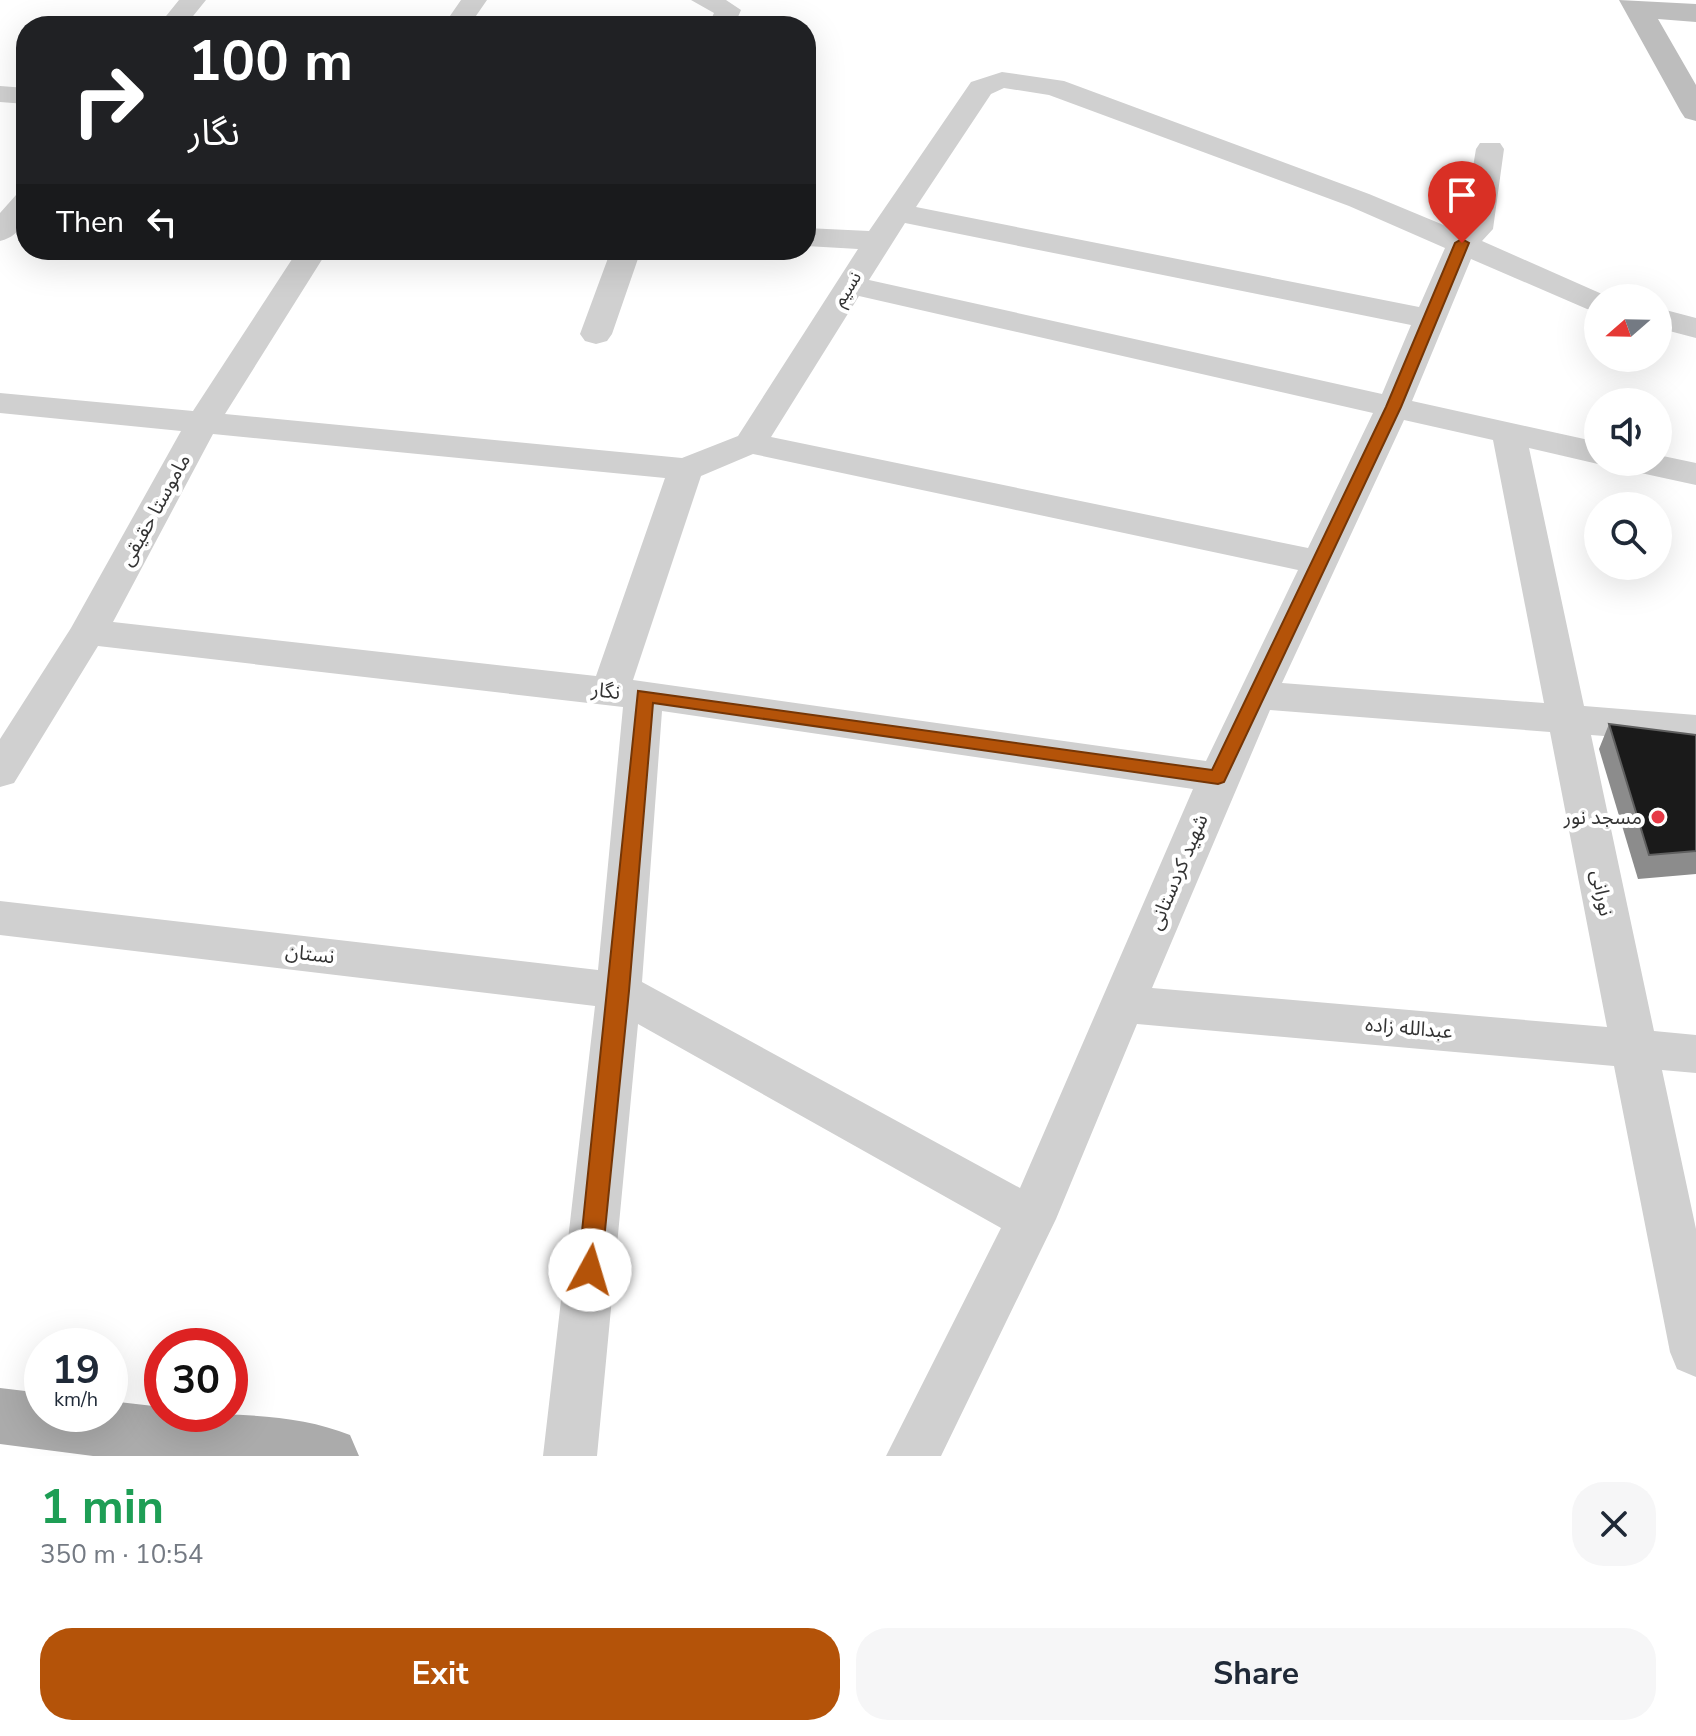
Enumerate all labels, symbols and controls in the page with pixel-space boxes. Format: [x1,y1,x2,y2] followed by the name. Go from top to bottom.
[188,23,353,100] text: 100 m
[56,48,160,152] icon: right
[188,109,240,158] text: نگار
[1428,161,1496,243] pin
[1440,173,1484,217] icon: arrive
[140,200,184,244] icon: left
[56,202,124,243] text: Then
[827,267,868,312] street label: نسیم
[1584,284,1672,372] north arrow
[1584,284,1672,580] map controls
[1584,388,1672,476] button: sound
[113,449,197,571] street label: ماموستا حقیقی
[1584,492,1672,580] button: search
[589,676,622,706] street label: نگار
[1563,804,1642,831] place label: مسجد نور
[1649,808,1667,826] marker: مسجد نور
[1141,810,1215,934] street label: شهید کردستانی
[1584,868,1620,918] street label: نورانی
[284,938,336,970] street label: نستان
[1364,1011,1454,1045] street label: عبدالله زاده
[548,1228,632,1312] position arrow
[144,1328,248,1432] speed limit sign: 30
[52,1343,100,1397] text: 19
[54,1386,98,1413] text: km/h
[40,1474,164,1540] text: 1 min
[1572,1482,1656,1566] button: close
[40,1537,203,1572] text: 350 m · 10:54
[40,1628,840,1720] button: Exit
[856,1628,1656,1720] button: Share

